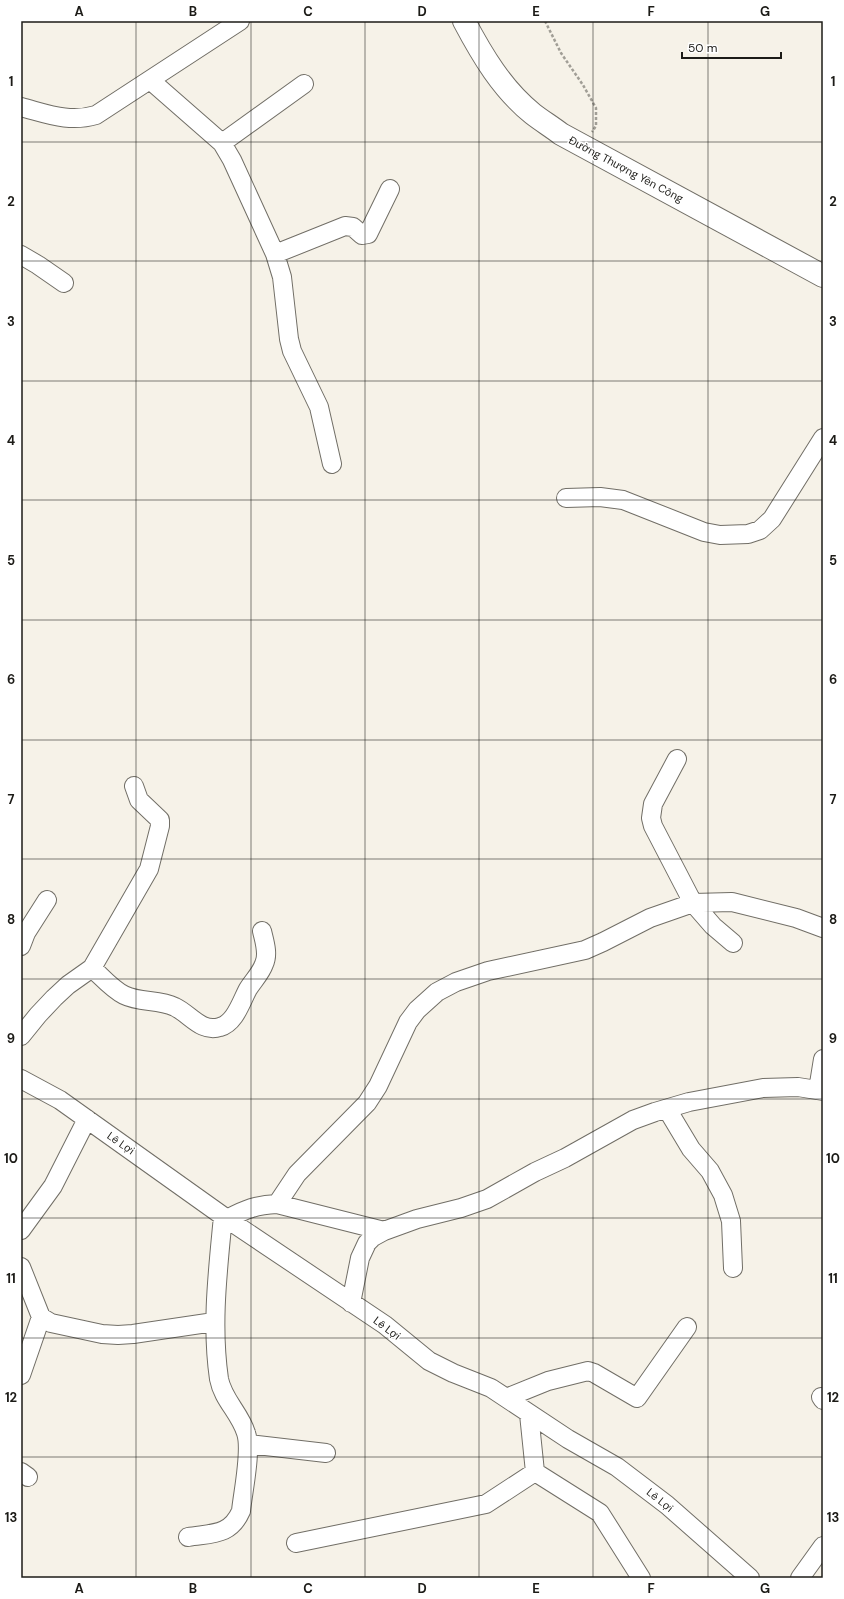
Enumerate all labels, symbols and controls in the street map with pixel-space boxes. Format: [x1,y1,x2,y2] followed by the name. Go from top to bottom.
[74,3,84,20] text: A
[189,3,197,20] text: B
[303,3,313,20] text: C
[417,3,427,20] text: D
[532,3,540,20] text: E
[647,3,655,20] text: F
[760,3,770,20] text: G
[682,34,781,60] scale bar
[688,40,717,56] text: 50 m
[9,73,13,90] text: 1
[831,73,835,90] text: 1
[566,133,686,205] street label: Đường Thượng Yên Công
[7,193,15,210] text: 2
[829,193,837,210] text: 2
[7,313,15,330] text: 3
[829,313,837,330] text: 3
[7,432,15,449] text: 4
[829,432,837,449] text: 4
[7,552,15,569] text: 5
[829,552,837,569] text: 5
[7,671,15,688] text: 6
[829,671,837,688] text: 6
[8,791,15,808] text: 7
[830,791,837,808] text: 7
[7,911,15,928] text: 8
[829,911,837,928] text: 8
[7,1030,15,1047] text: 9
[829,1030,837,1047] text: 9
[105,1129,137,1157] street label: Lê Lợi
[4,1150,18,1167] text: 10
[826,1150,840,1167] text: 10
[6,1270,16,1287] text: 11
[828,1270,838,1287] text: 11
[371,1313,403,1343] street label: Lê Lợi
[5,1389,17,1406] text: 12
[827,1389,839,1406] text: 12
[644,1485,676,1515] street label: Lê Lợi
[5,1509,17,1526] text: 13
[827,1509,839,1526] text: 13
[74,1580,84,1597] text: A
[189,1580,197,1597] text: B
[303,1580,313,1597] text: C
[417,1580,427,1597] text: D
[532,1580,540,1597] text: E
[647,1580,655,1597] text: F
[760,1580,770,1597] text: G

